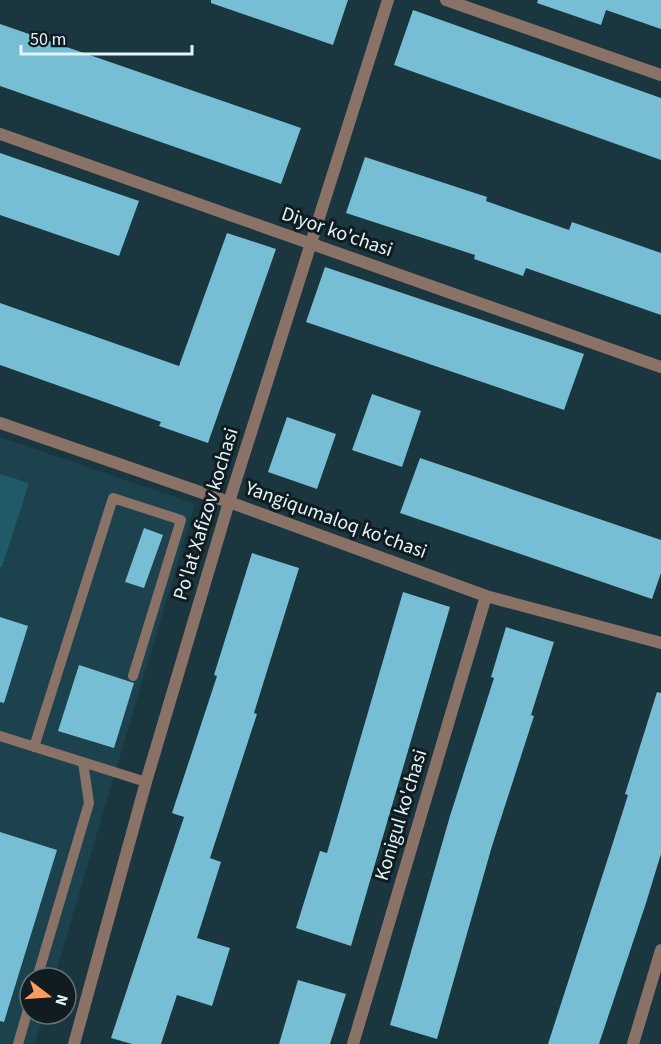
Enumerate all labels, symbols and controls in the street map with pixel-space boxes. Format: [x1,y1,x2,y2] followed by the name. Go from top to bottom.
[21,18,192,56] scale bar
[30,27,66,52] text: 50 m
[278,200,396,264] street label: Diyor ko'chasi
[166,424,246,604] street label: Po'lat Xafizov kochasi
[240,474,431,566] street label: Yangiqumaloq ko'chasi
[368,746,434,884] street label: Konigul ko'chasi
[18,966,78,1026] north arrow
[49,992,73,1008] text: N

